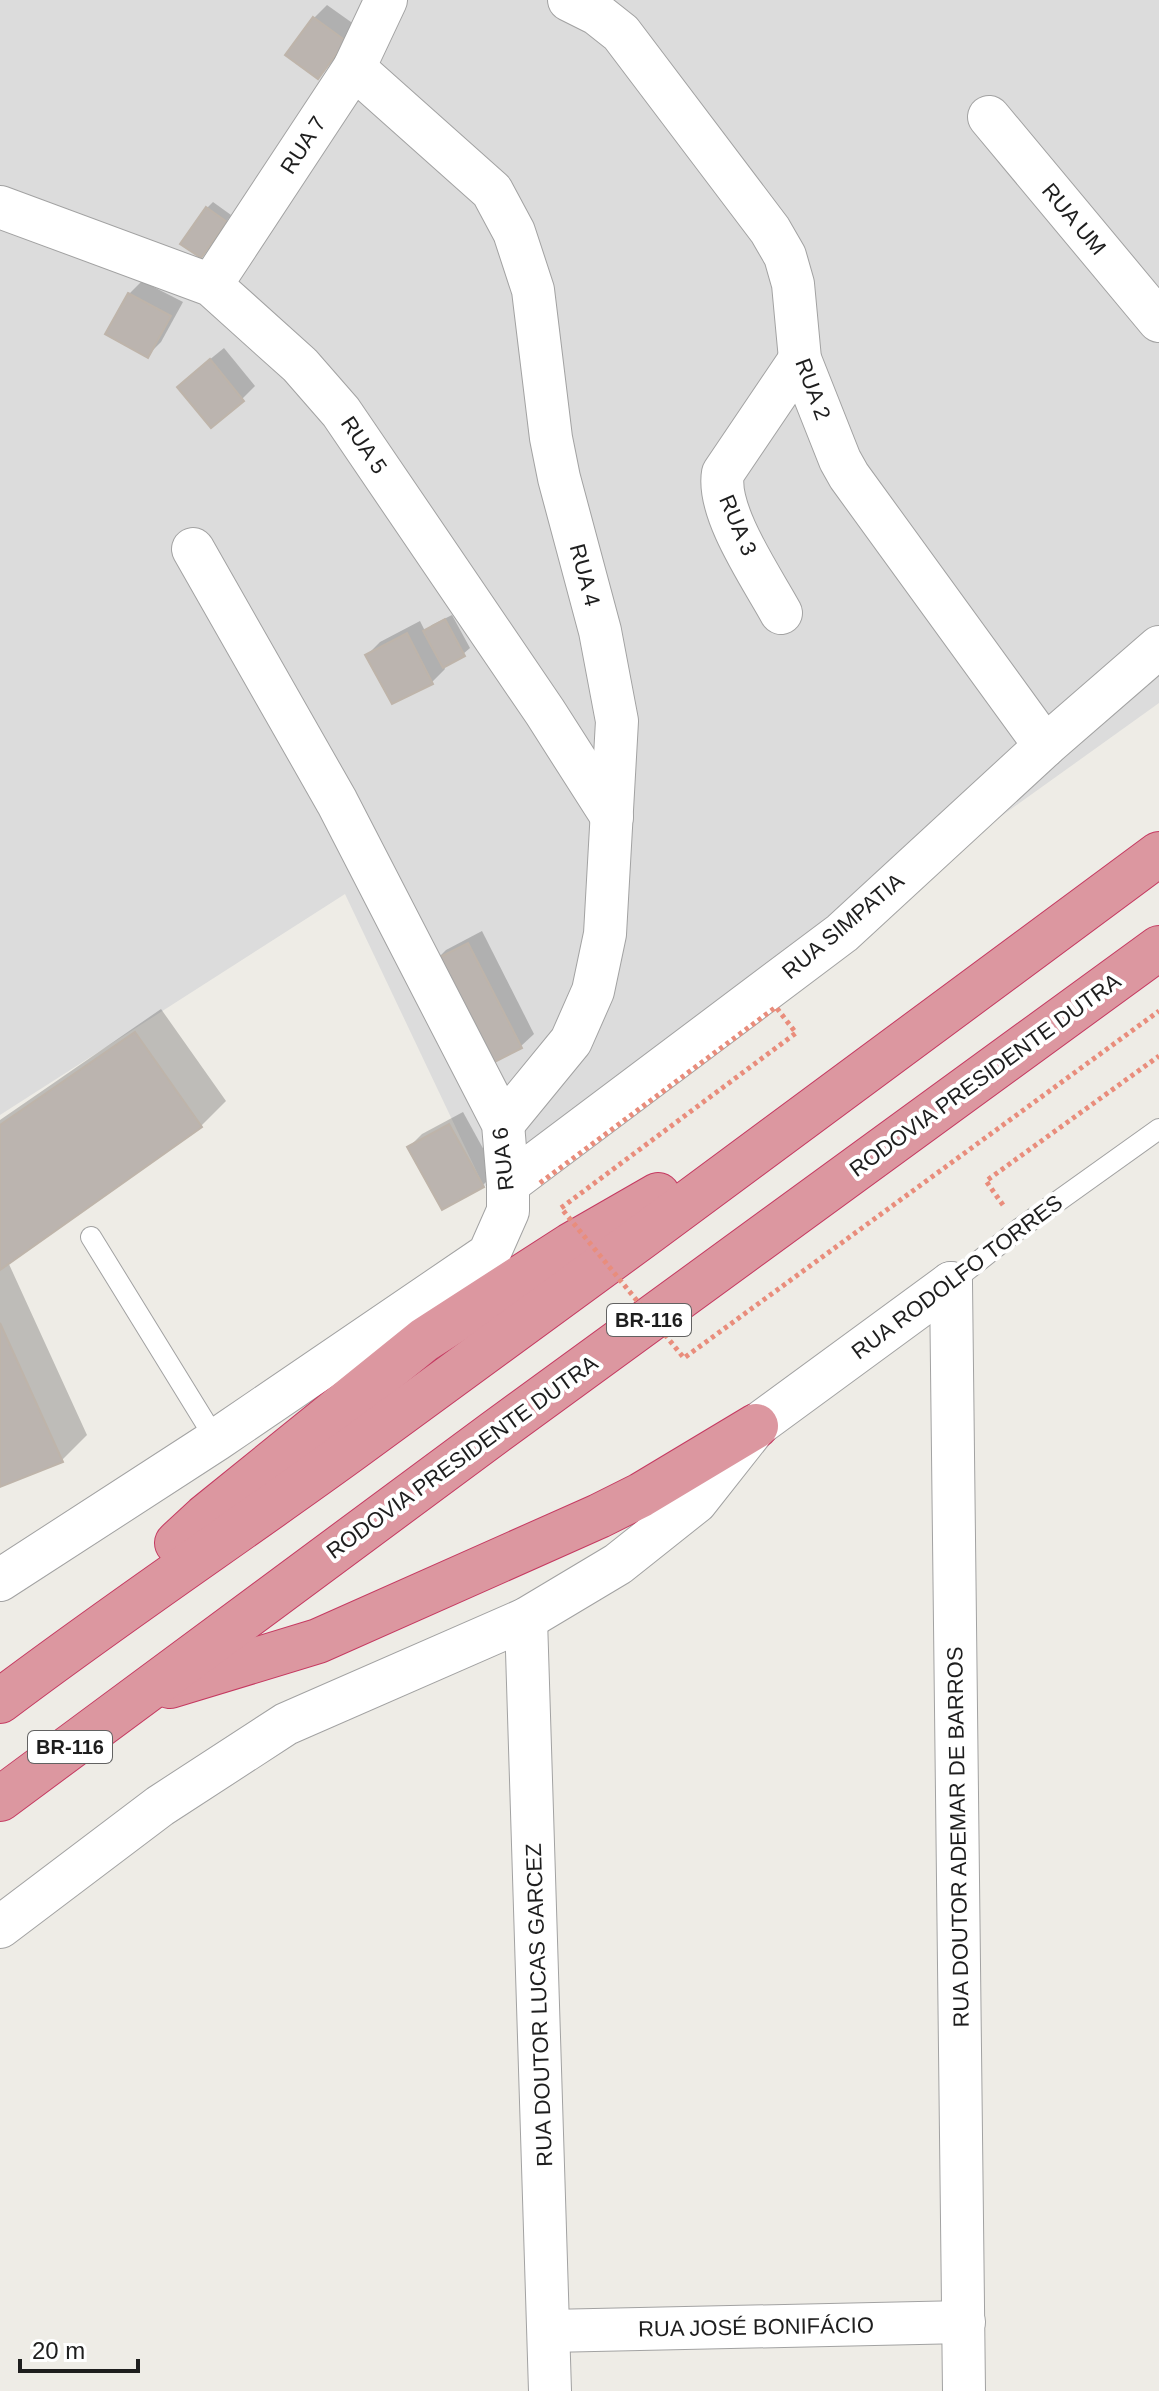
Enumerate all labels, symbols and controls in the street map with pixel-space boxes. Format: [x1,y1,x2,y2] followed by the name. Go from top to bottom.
[275,112,331,178] street label: RUA 7
[1037,178,1111,260] street label: RUA UM
[790,355,836,423] street label: RUA 2
[336,412,392,478] street label: RUA 5
[714,491,762,559] street label: RUA 3
[565,541,605,609] street label: RUA 4
[777,868,909,984] street label: RUA SIMPATIA
[845,968,1126,1182] street label: RODOVIA PRESIDENTE DUTRA
[487,1126,519,1192] street label: RUA 6
[847,1190,1067,1364] street label: RUA RODOLFO TORRES
[607,1304,691,1336] road number: BR-116
[322,1350,603,1564] street label: RODOVIA PRESIDENTE DUTRA
[942,1646,974,2028] street label: RUA DOUTOR ADEMAR DE BARROS
[28,1731,112,1763] road number: BR-116
[521,1843,557,2167] street label: RUA DOUTOR LUCAS GARCEZ
[638,2312,874,2342] street label: RUA JOSÉ BONIFÁCIO
[20,2323,138,2373] scale bar
[32,2337,85,2364] text: 20 m

